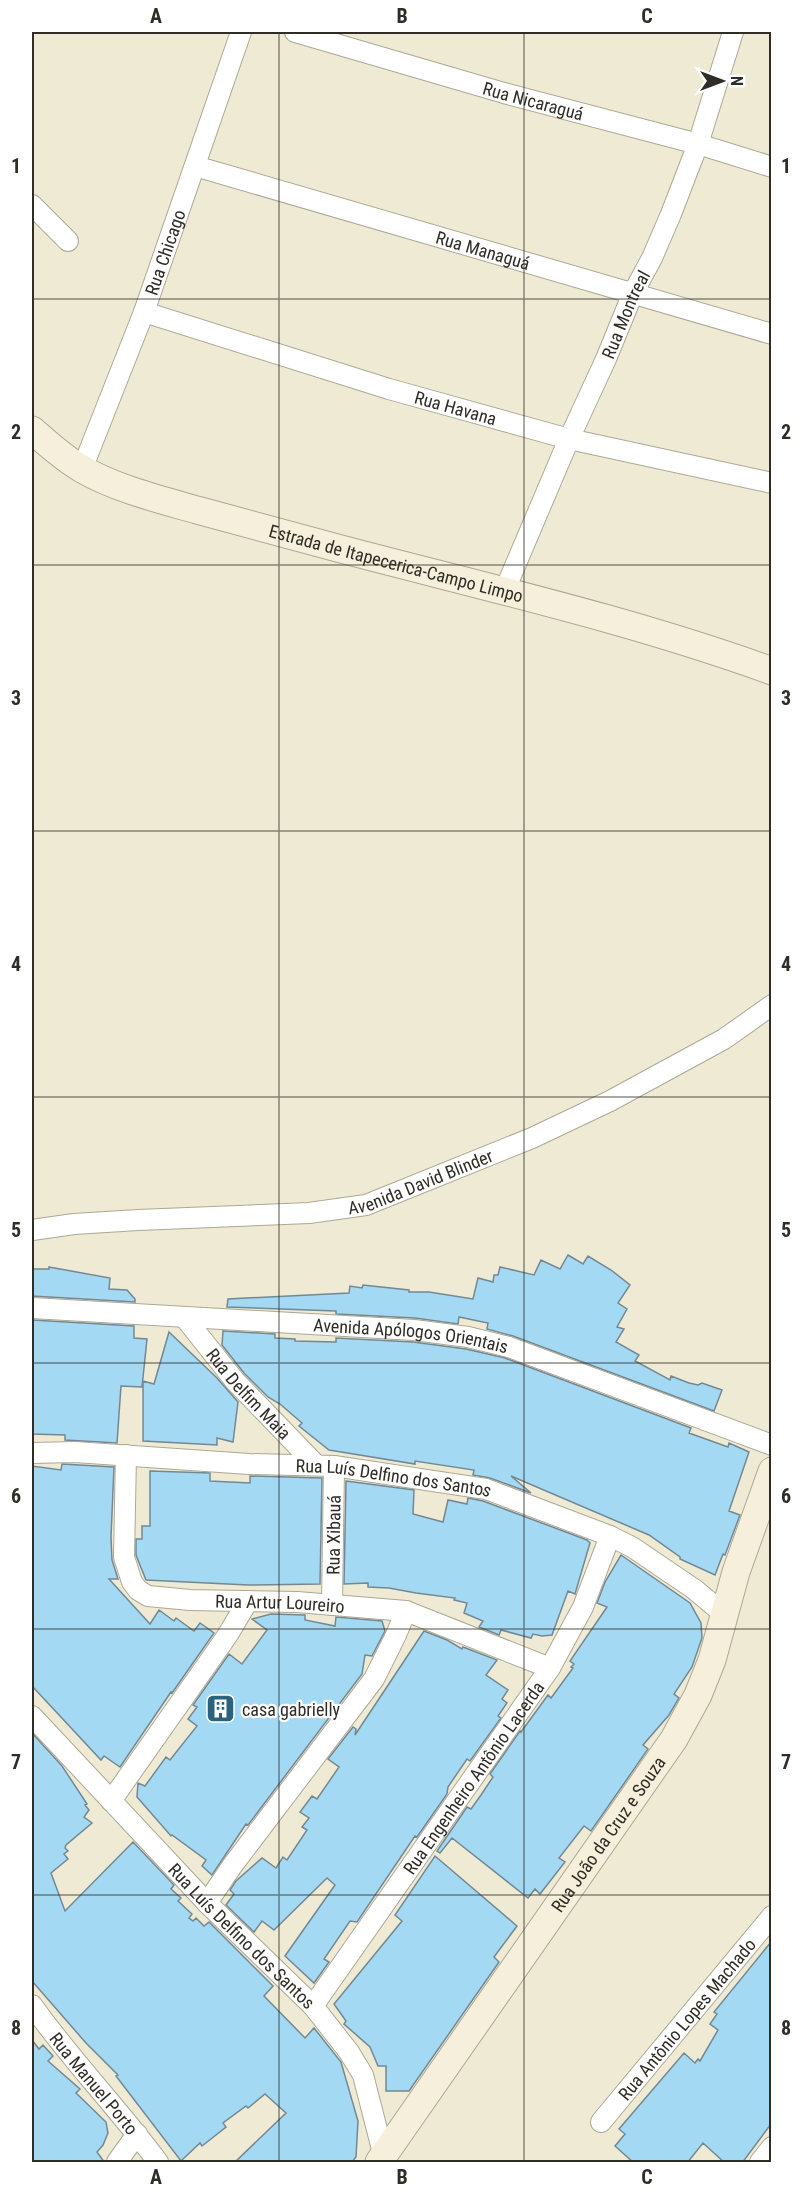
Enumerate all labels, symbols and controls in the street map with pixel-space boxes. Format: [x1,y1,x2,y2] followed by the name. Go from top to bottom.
[150,4,162,28] text: A
[396,4,408,28] text: B
[641,4,653,28] text: C
[692,51,752,111] north arrow
[727,76,746,86] text: N
[481,77,586,124] street label: Rua Nicaraguá
[11,154,21,178] text: 1
[781,154,791,178] text: 1
[140,207,189,298] street label: Rua Chicago
[434,226,532,273] street label: Rua Managuá
[597,267,654,362] street label: Rua Montreal
[412,386,499,429] street label: Rua Havana
[11,420,21,444] text: 2
[781,420,791,444] text: 2
[267,520,525,606] street label: Estrada de Itapecerica-Campo Limpo
[11,686,21,710] text: 3
[781,686,791,710] text: 3
[11,952,21,976] text: 4
[781,952,791,976] text: 4
[346,1144,496,1218] street label: Avenida David Blinder
[11,1218,21,1242] text: 5
[781,1218,791,1242] text: 5
[313,1314,510,1357] street label: Avenida Apólogos Orientais
[202,1344,296,1443] street label: Rua Delfim Maia
[296,1455,495,1501] street label: Rua Luís Delfino dos Santos
[11,1484,21,1508] text: 6
[781,1484,791,1508] text: 6
[322,1495,344,1575] street label: Rua Xibauá
[215,1590,345,1616] street label: Rua Artur Loureiro
[398,1677,548,1878] street label: Rua Engenheiro Antônio Lacerda
[205,1693,237,1725] building icon: casa gabrielly
[242,1699,341,1720] place label: casa gabrielly
[11,1750,21,1774] text: 7
[781,1750,791,1774] text: 7
[546,1752,669,1916] street label: Rua João da Cruz e Souza
[165,1859,320,2013] street label: Rua Luís Delfino dos Santos
[613,1934,760,2104] street label: Rua Antônio Lopes Machado
[11,2016,21,2040] text: 8
[781,2016,791,2040] text: 8
[46,2028,143,2139] street label: Rua Manuel Porto
[150,2165,162,2189] text: A
[396,2165,408,2189] text: B
[641,2165,653,2189] text: C

